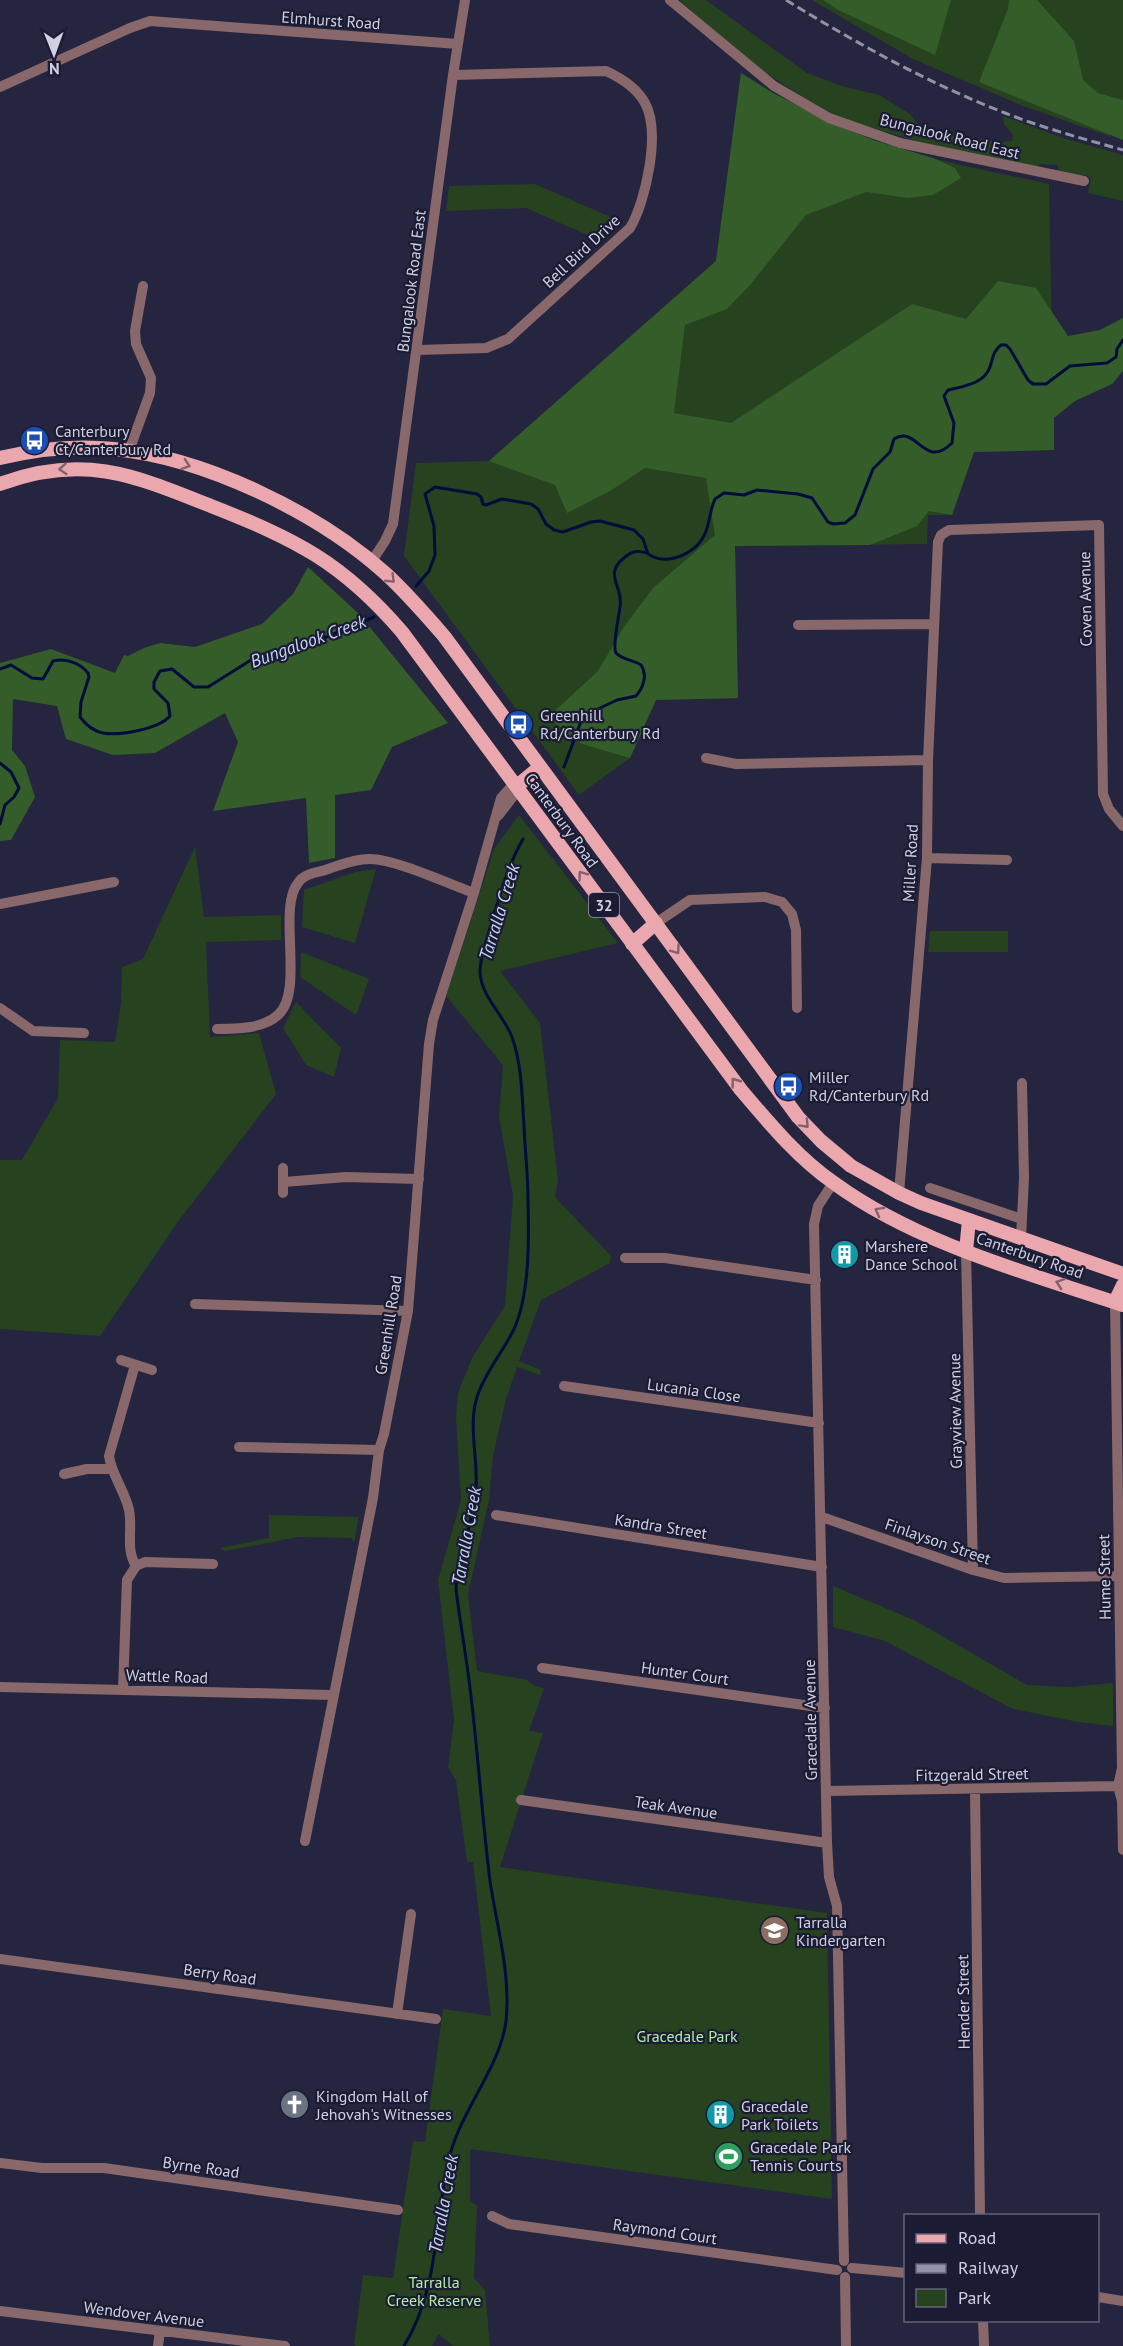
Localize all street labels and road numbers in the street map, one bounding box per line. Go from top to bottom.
street label: Elmhurst Road [281,7,381,33]
street label: Bungalook Road East [878,109,1023,163]
street label: Bungalook Road East [392,208,430,353]
street label: Bell Bird Drive [538,210,624,292]
street label: Coven Avenue [1074,551,1096,647]
street label: Canterbury Road [521,769,603,871]
street label: Miller Road [898,824,922,902]
road number: 32 [589,893,619,917]
street label: Canterbury Road [974,1227,1086,1283]
street label: Greenhill Road [370,1274,406,1376]
street label: Grayview Avenue [944,1353,966,1469]
street label: Lucania Close [646,1374,742,1406]
street label: Kandra Street [613,1509,709,1543]
street label: Finlayson Street [882,1514,994,1569]
street label: Hume Street [1093,1533,1115,1620]
street label: Hunter Court [640,1657,731,1689]
street label: Gracedale Avenue [799,1659,821,1781]
street label: Wattle Road [126,1665,208,1687]
street label: Fitzgerald Street [915,1763,1029,1785]
street label: Teak Avenue [633,1791,719,1823]
street label: Hender Street [952,1954,974,2050]
street label: Berry Road [182,1959,258,1989]
street label: Byrne Road [161,2152,241,2182]
street label: Raymond Court [612,2214,719,2248]
street label: Wendover Avenue [83,2297,205,2331]

